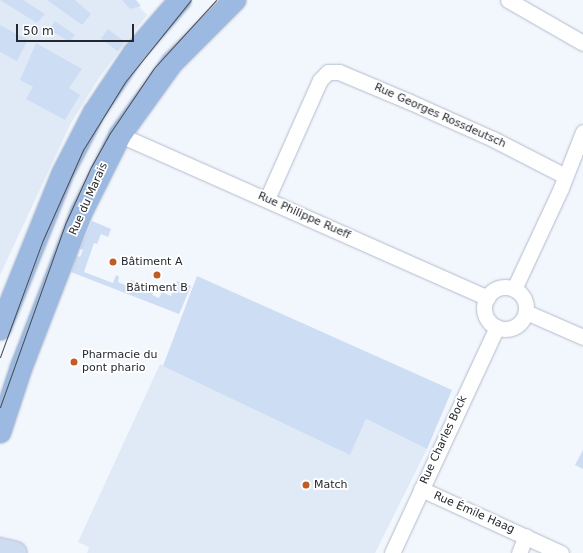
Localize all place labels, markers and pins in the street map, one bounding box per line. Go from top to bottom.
place label: Bâtiment A [121,255,182,269]
marker: Bâtiment A [108,257,118,267]
marker: Bâtiment B [152,270,162,280]
place label: Bâtiment B [126,281,188,295]
place label: Pharmacie du pont phario [82,349,157,375]
marker: Pharmacie du pont phario [69,357,79,367]
place label: Match [314,478,348,492]
marker: Match [301,480,311,490]

